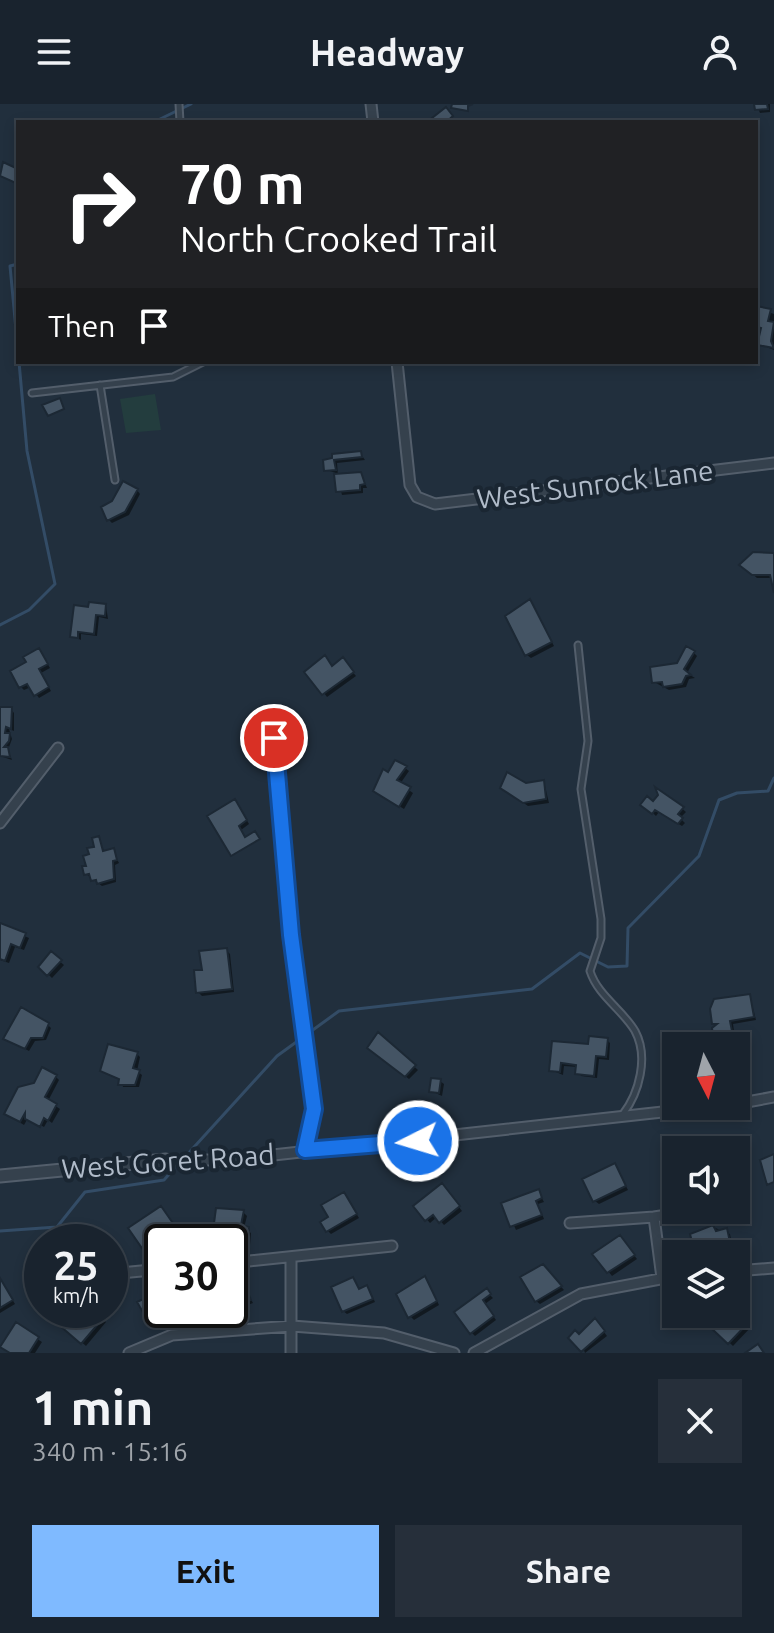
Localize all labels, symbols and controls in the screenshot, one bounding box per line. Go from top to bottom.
icon: menu [32,30,76,74]
icon: person [698,30,742,74]
text: Headway [310,32,464,73]
icon: right [48,152,152,256]
text: 70 m [180,152,305,215]
text: North Crooked Trail [180,218,497,259]
icon: arrive [132,304,176,348]
text: Then [48,309,116,343]
street label: West Sunrock Lane [475,454,715,514]
pin [240,704,308,772]
icon: arrive [252,716,296,760]
north arrow [662,1032,750,1120]
map controls [662,1032,750,1328]
position arrow [376,1099,460,1183]
button: sound [662,1136,750,1224]
street label: West Goret Road [60,1138,276,1184]
speed limit sign: 30 [144,1224,248,1328]
button: layers [662,1240,750,1328]
text: 25 [53,1243,99,1288]
text: km/h [53,1284,99,1307]
button: close [658,1379,742,1463]
text: 1 min [32,1380,153,1434]
text: 340 m · 15:16 [32,1437,188,1466]
button: Exit [32,1525,379,1617]
button: Share [395,1525,742,1617]

